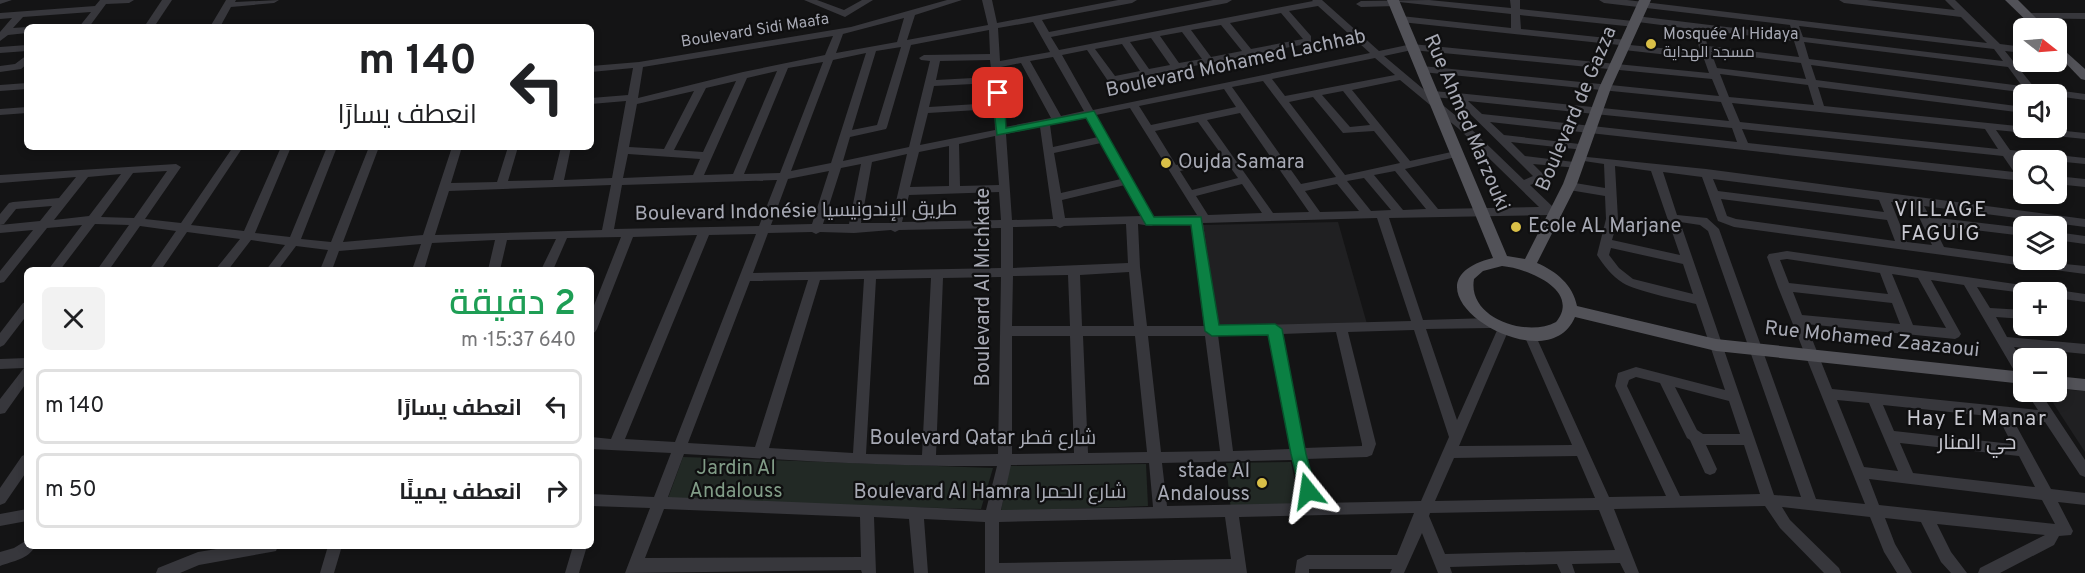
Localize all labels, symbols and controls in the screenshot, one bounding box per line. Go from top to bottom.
street label: Boulevard Sidi Maafa [680,9,830,53]
north arrow [2013,18,2067,72]
map controls [2013,18,2067,402]
street label: Boulevard de Gazza [1530,23,1624,195]
street label: Boulevard Mohamed Lachhab [1104,24,1368,104]
place label: Mosquée Al Hidaya مسجد الهداية [1663,25,1798,63]
street label: Rue Ahmed Marzouki [1417,30,1515,216]
text: 140 m [358,36,477,89]
marker: Mosquée Al Hidaya مسجد الهداية [1644,37,1658,51]
icon: left [498,48,576,126]
pin [972,67,1023,118]
icon: arrive [981,76,1014,109]
button: sound [2013,84,2067,138]
text: انعطف يسارًا [338,99,477,133]
place label: Oujda Samara [1178,150,1305,176]
button: search [2013,150,2067,204]
marker: Oujda Samara [1159,156,1173,170]
street label: Boulevard Al Michkate [971,188,997,386]
street label: Boulevard Indonésie طريق الإندونيسيا [634,196,958,228]
district label: VILLAGE FAGUIG [1894,197,1988,248]
place label: Ecole AL Marjane [1528,214,1681,240]
button: layers [2013,216,2067,270]
marker: Ecole AL Marjane [1509,220,1523,234]
text: 2 دقيقة [449,282,576,328]
button: + [2013,282,2067,336]
button: close [42,287,105,350]
street label: Rue Mohamed Zaazaoui [1763,316,1981,364]
text: 640 m · 15:37 [461,328,576,354]
button: − [2013,348,2067,402]
icon: left [540,390,573,423]
text: 140 m [45,393,104,420]
text: انعطف يسارًا [397,396,522,423]
district label: Hay El Manar حي المنار [1906,406,2048,458]
street label: Boulevard Qatar شارع قطر [870,426,1096,452]
park label: Jardin Al Andalouss [689,456,783,505]
place label: stade Al Andalouss [1157,459,1250,508]
position arrow [1276,459,1340,523]
icon: right [540,474,573,507]
marker: stade Al Andalouss [1255,476,1269,490]
text: 50 m [45,477,97,504]
text: انعطف يمينًا [399,480,522,507]
street label: Boulevard Al Hamra شارع الحمرا [853,480,1127,506]

